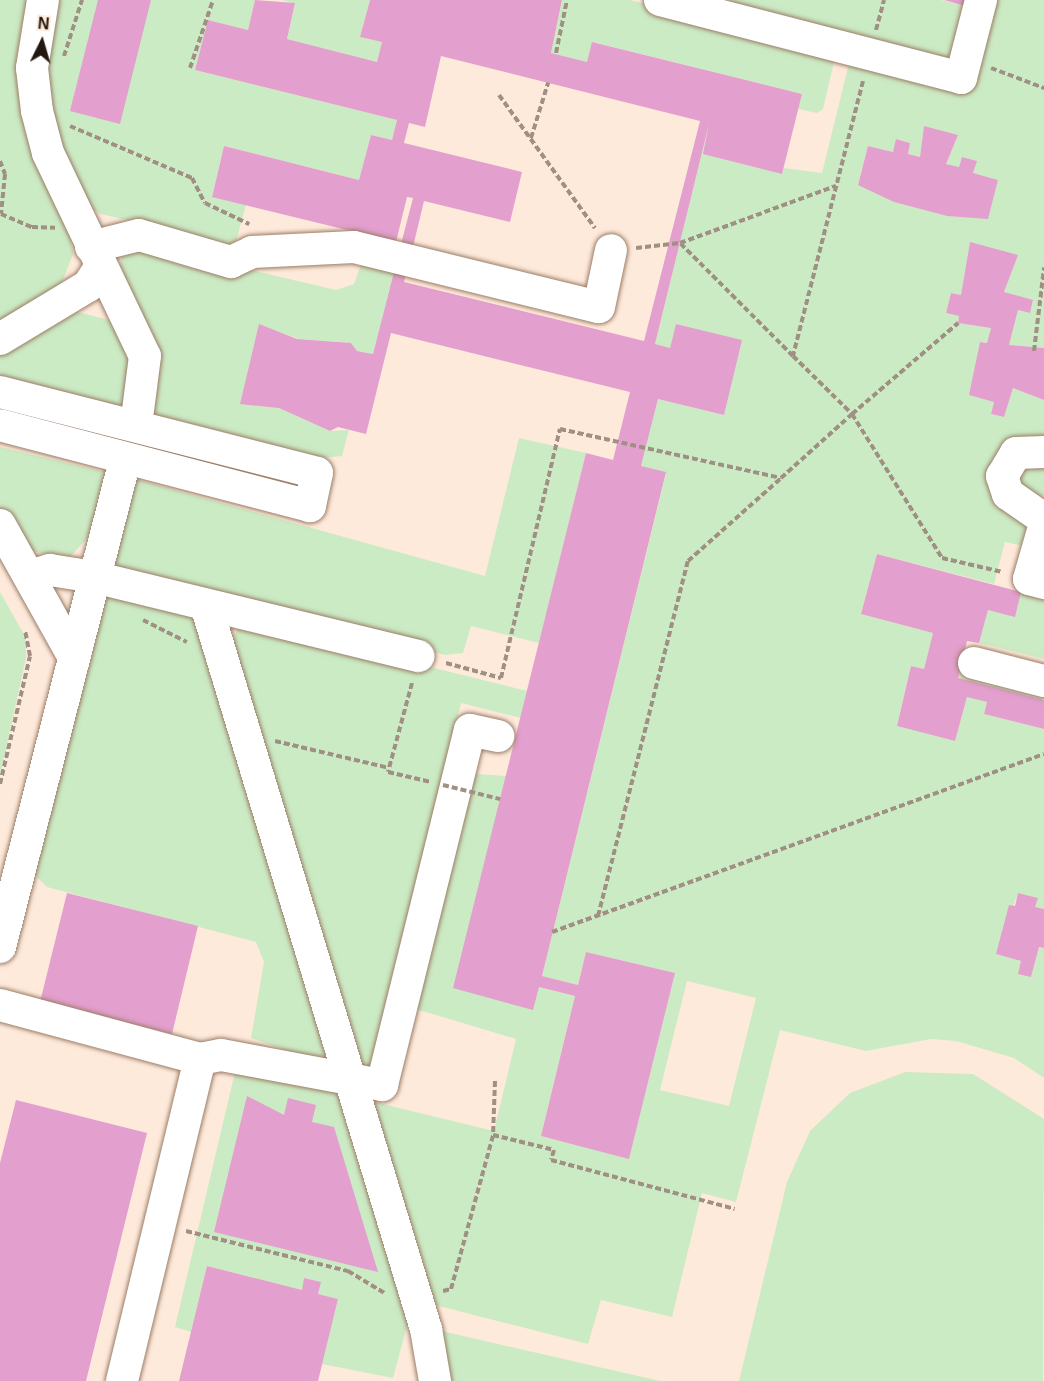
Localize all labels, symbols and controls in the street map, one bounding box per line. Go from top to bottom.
north arrow [12,12,72,72]
text: N [37,15,50,33]

